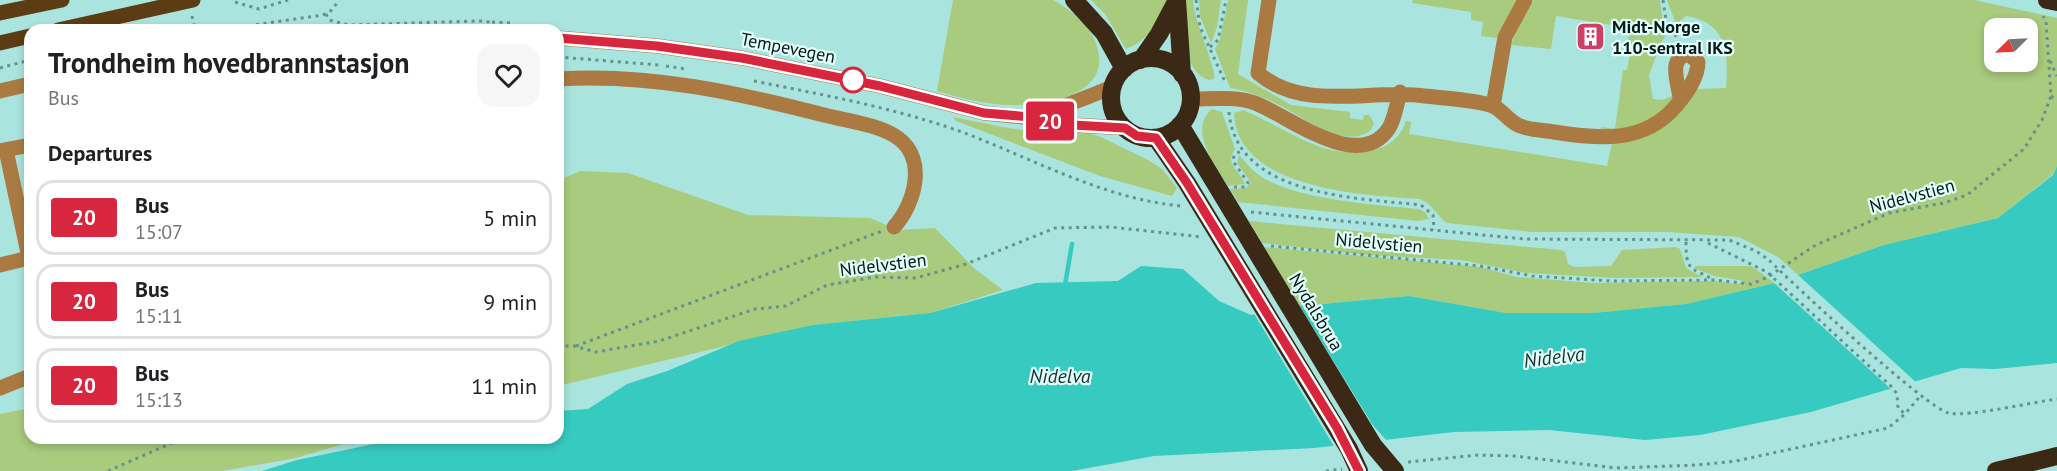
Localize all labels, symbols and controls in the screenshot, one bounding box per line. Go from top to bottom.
place label: Midt-Norge 110-sentral IKS [1612,15,1733,59]
north arrow [1984,18,2038,72]
map controls [1984,18,2038,72]
building icon: Midt-Norge 110-sentral IKS [1575,21,1607,53]
street label: Tempevegen [739,27,837,68]
text: Trondheim hovedbrannstasjon [48,44,410,81]
button: heart [477,44,540,107]
unlabelled marker [840,67,866,93]
text: Bus [48,85,79,111]
line badge: 20 [1023,102,1077,140]
text: 20 [1038,108,1062,135]
text: Departures [48,139,152,167]
street label: Nidelvstien [1867,173,1957,218]
text: Bus [135,191,169,219]
text: 20 [72,204,96,231]
text: 5 min [483,204,537,232]
text: 15:07 [135,219,183,245]
street label: Nidelvstien [1335,227,1423,258]
street label: Nidelvstien [838,248,928,281]
street label: Nydalsbrua [1284,269,1349,355]
text: Bus [135,275,169,303]
text: 20 [72,288,96,315]
text: 9 min [483,288,537,316]
text: 15:11 [135,303,183,329]
water label: Nidelva [1522,340,1586,374]
text: Bus [135,359,169,387]
water label: Nidelva [1029,363,1091,389]
text: 20 [72,372,96,399]
text: 11 min [471,372,537,400]
text: 15:13 [135,387,183,413]

